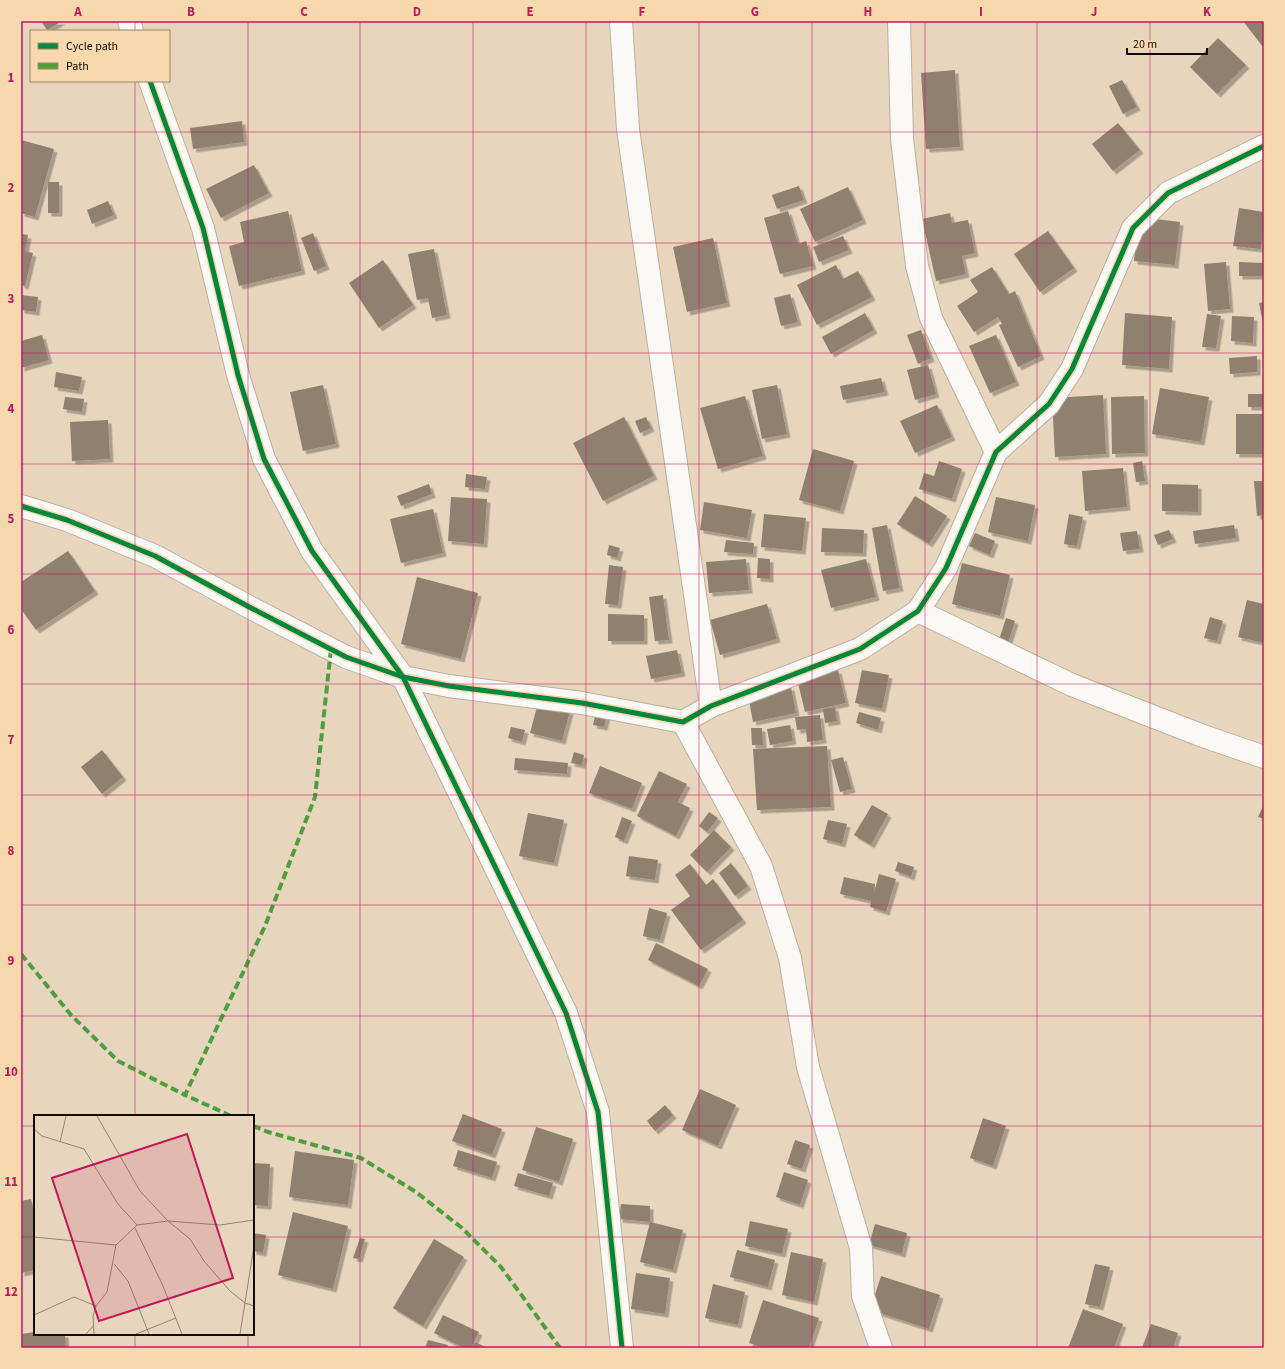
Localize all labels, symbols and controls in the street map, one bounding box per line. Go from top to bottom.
text: A [73,3,82,21]
text: B [187,3,195,21]
text: C [300,3,308,21]
text: D [413,3,421,21]
text: E [526,3,534,21]
text: F [639,3,646,21]
text: G [751,3,759,21]
text: H [864,3,872,21]
text: I [979,3,983,21]
text: J [1091,3,1097,21]
text: K [1203,3,1212,21]
legend [30,30,170,82]
scale bar [1127,30,1207,56]
text: 20 m [1133,36,1157,53]
text: Cycle path [66,38,118,55]
text: Path [66,58,89,75]
text: 1 [8,69,15,87]
text: 2 [8,179,15,197]
text: 3 [8,290,15,308]
text: 4 [8,400,15,418]
text: 5 [8,510,15,528]
text: 6 [8,621,15,639]
text: 7 [8,731,15,749]
text: 8 [8,842,15,860]
text: 9 [8,952,15,970]
text: 10 [4,1063,18,1081]
inset map [34,1115,254,1335]
text: 11 [4,1173,18,1191]
text: 12 [4,1283,18,1301]

